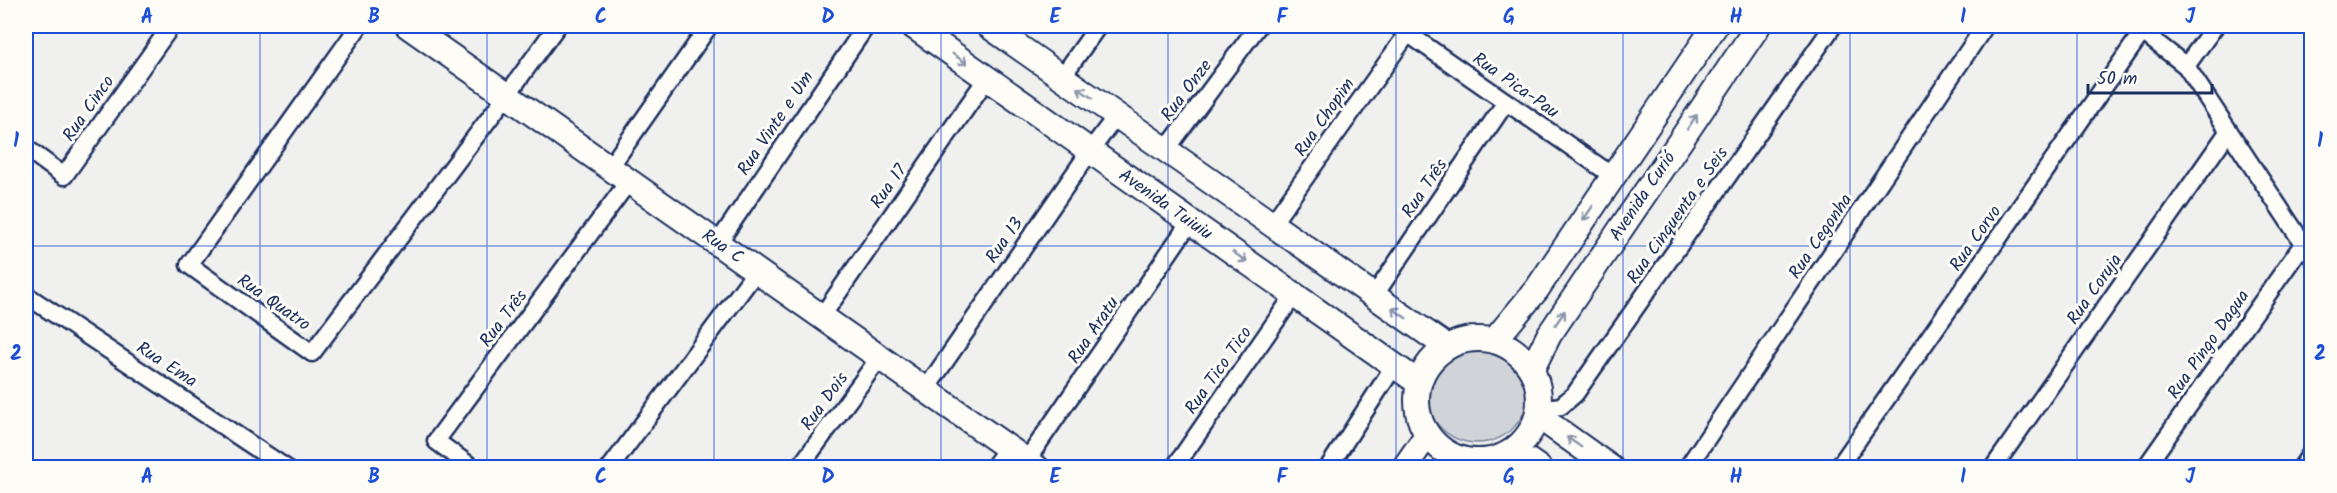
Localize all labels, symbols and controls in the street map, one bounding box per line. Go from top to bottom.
text: A [141,2,153,34]
text: B [368,2,380,34]
text: C [595,2,607,34]
text: D [821,2,835,34]
text: E [1049,2,1061,34]
text: F [1277,2,1289,34]
text: G [1503,2,1515,34]
text: H [1729,2,1743,34]
text: I [1960,2,1966,34]
text: J [2185,2,2196,34]
street label: Rua Pica-Pau [1466,46,1565,127]
one-way arrow [952,53,968,65]
street label: Rua Onze [1154,54,1220,128]
scale bar [2088,57,2212,95]
text: 50 m [2097,65,2137,94]
street label: Rua Vinte e Um [730,66,822,182]
street label: Rua Cinco [56,70,123,148]
street label: Rua Chopim [1287,72,1363,163]
one-way arrow [1077,87,1093,99]
one-way arrow [1686,114,1698,130]
text: 1 [13,126,19,158]
text: 1 [2317,126,2323,158]
street label: Rua Cinquenta e Seis [1620,141,1737,291]
street label: Avenida Curió [1602,145,1685,248]
street label: Rua Três [1395,153,1456,224]
street label: Rua 17 [863,158,915,215]
street label: Avenida Tuiuiu [1112,162,1219,249]
street label: Rua Cegonha [1782,188,1861,286]
street label: Rua Corvo [1943,200,2010,278]
one-way arrow [1582,205,1594,221]
street label: Rua 13 [979,212,1032,270]
street label: Rua C [695,222,749,272]
street label: Rua Coruja [2060,248,2130,332]
one-way arrow [1231,251,1247,263]
street label: Rua Quatro [230,267,316,339]
street label: Rua Três [473,284,536,354]
street label: Rua Pingo Dagua [2161,284,2258,406]
street label: Rua Aratu [1061,291,1128,370]
one-way arrow [1391,307,1408,319]
one-way arrow [1554,311,1566,327]
street label: Rua Tico Tico [1178,321,1260,421]
street label: Rua Ema [130,335,203,396]
text: 2 [10,339,22,371]
text: 2 [2314,339,2326,371]
street label: Rua Dois [794,366,857,437]
one-way arrow [1567,436,1583,448]
text: A [141,462,153,493]
text: B [368,462,380,493]
text: C [595,462,607,493]
text: D [821,462,835,493]
text: E [1049,462,1061,493]
text: F [1277,462,1289,493]
text: G [1503,462,1515,493]
text: H [1729,462,1743,493]
text: I [1960,462,1966,493]
text: J [2185,462,2196,493]

